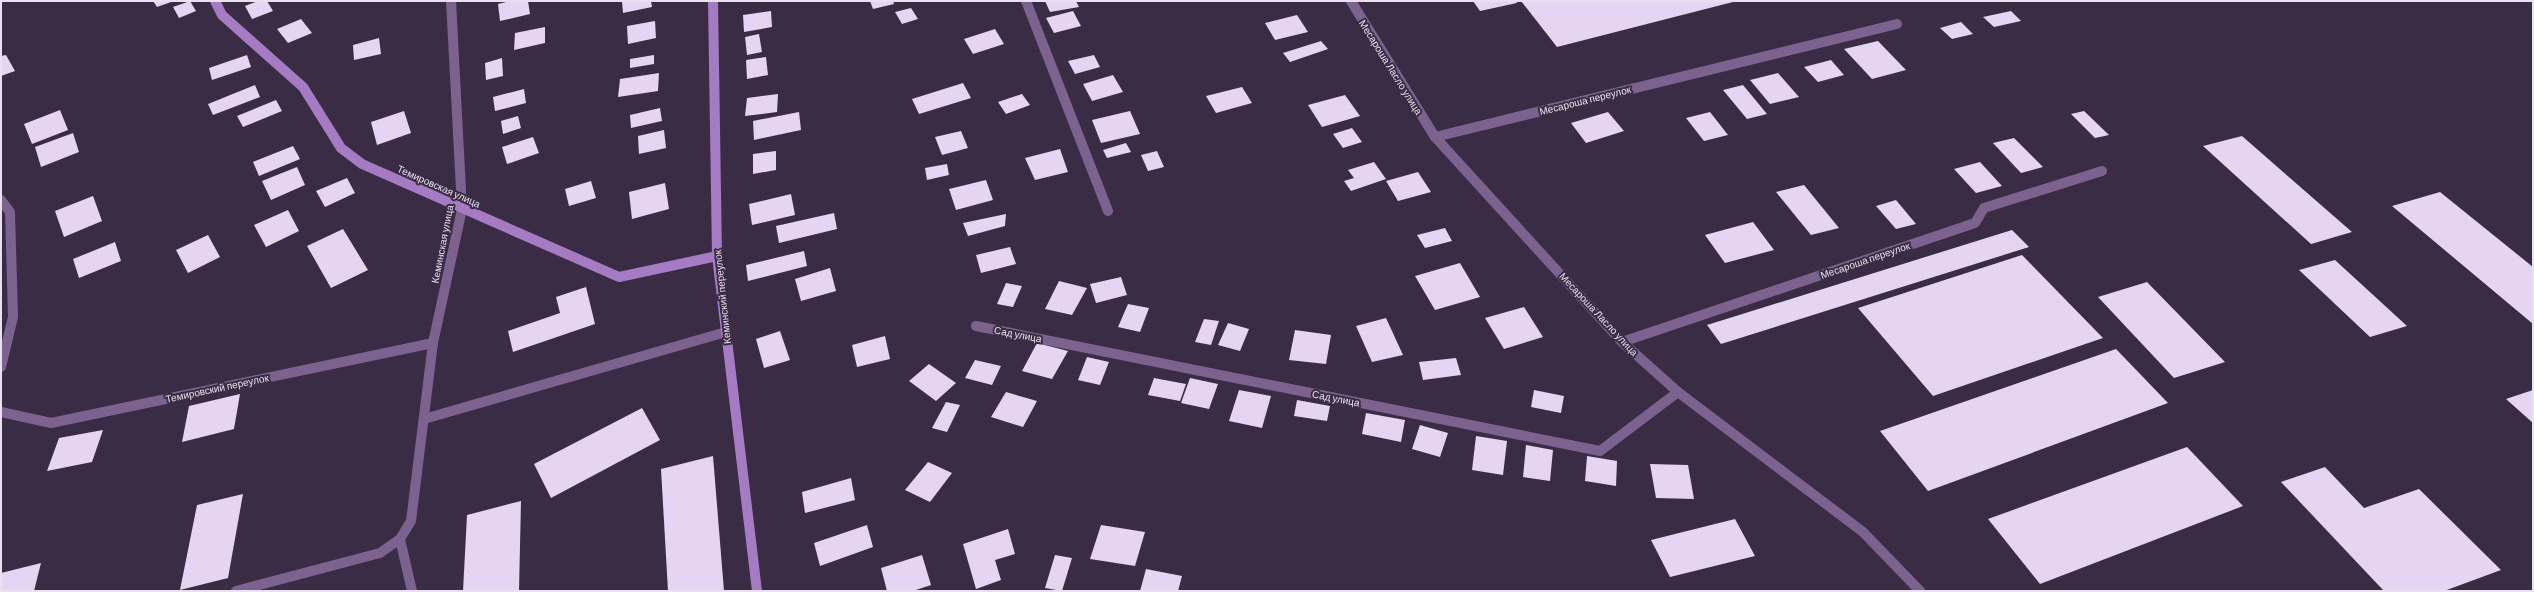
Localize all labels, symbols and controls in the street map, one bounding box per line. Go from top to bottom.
street label: Месароша Ласло улица [1357,17,1425,117]
street label: Месароша переулок [1538,83,1633,117]
street label: Темировская улица [395,162,483,210]
street label: Кеминская улица [429,203,456,284]
street label: Месароша переулок [1819,239,1912,281]
street label: Кеминский переулок [711,249,733,345]
street label: Месароша Ласло улица [1557,270,1641,358]
street label: Сад улица [993,324,1043,345]
street label: Темировский переулок [164,371,270,405]
street label: Сад улица [1311,388,1361,409]

